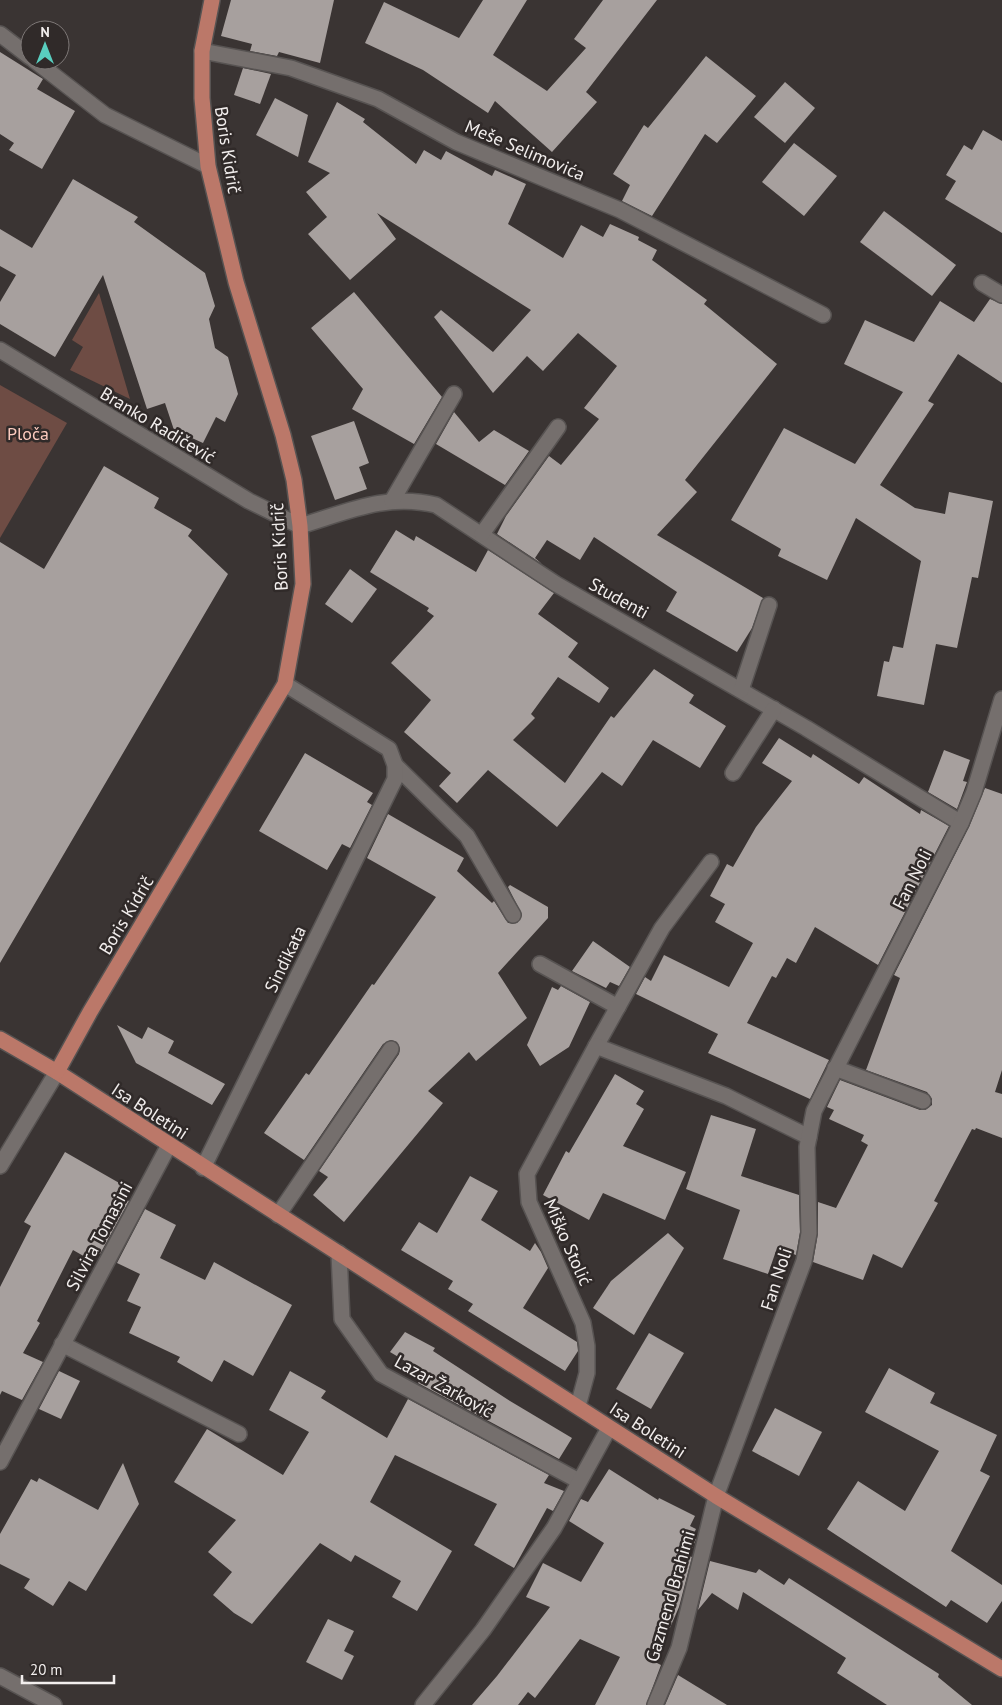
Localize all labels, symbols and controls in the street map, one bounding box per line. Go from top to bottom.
north arrow [20,20,70,70]
text: N [40,23,50,41]
street label: Boris Kidrič [210,105,246,195]
street label: Meše Selimovića [461,114,589,186]
street label: Branko Radičević [96,382,220,468]
park label: Ploča [7,422,49,445]
street label: Boris Kidrič [265,502,293,592]
street label: Studenti [585,572,653,624]
street label: Fan Noli [887,845,937,913]
street label: Boris Kidrič [93,871,159,959]
street label: Sindikata [259,922,311,996]
street label: Isa Boletini [107,1078,193,1144]
street label: Silvira Tomasini [61,1177,137,1295]
street label: Miško Stolić [539,1195,597,1289]
street label: Fan Noli [755,1245,797,1313]
street label: Lazar Žarković [391,1349,497,1423]
street label: Isa Boletini [605,1397,691,1463]
street label: Gazmend Brahimi [640,1528,700,1664]
scale bar [22,1652,115,1684]
text: 20 m [30,1660,63,1679]

